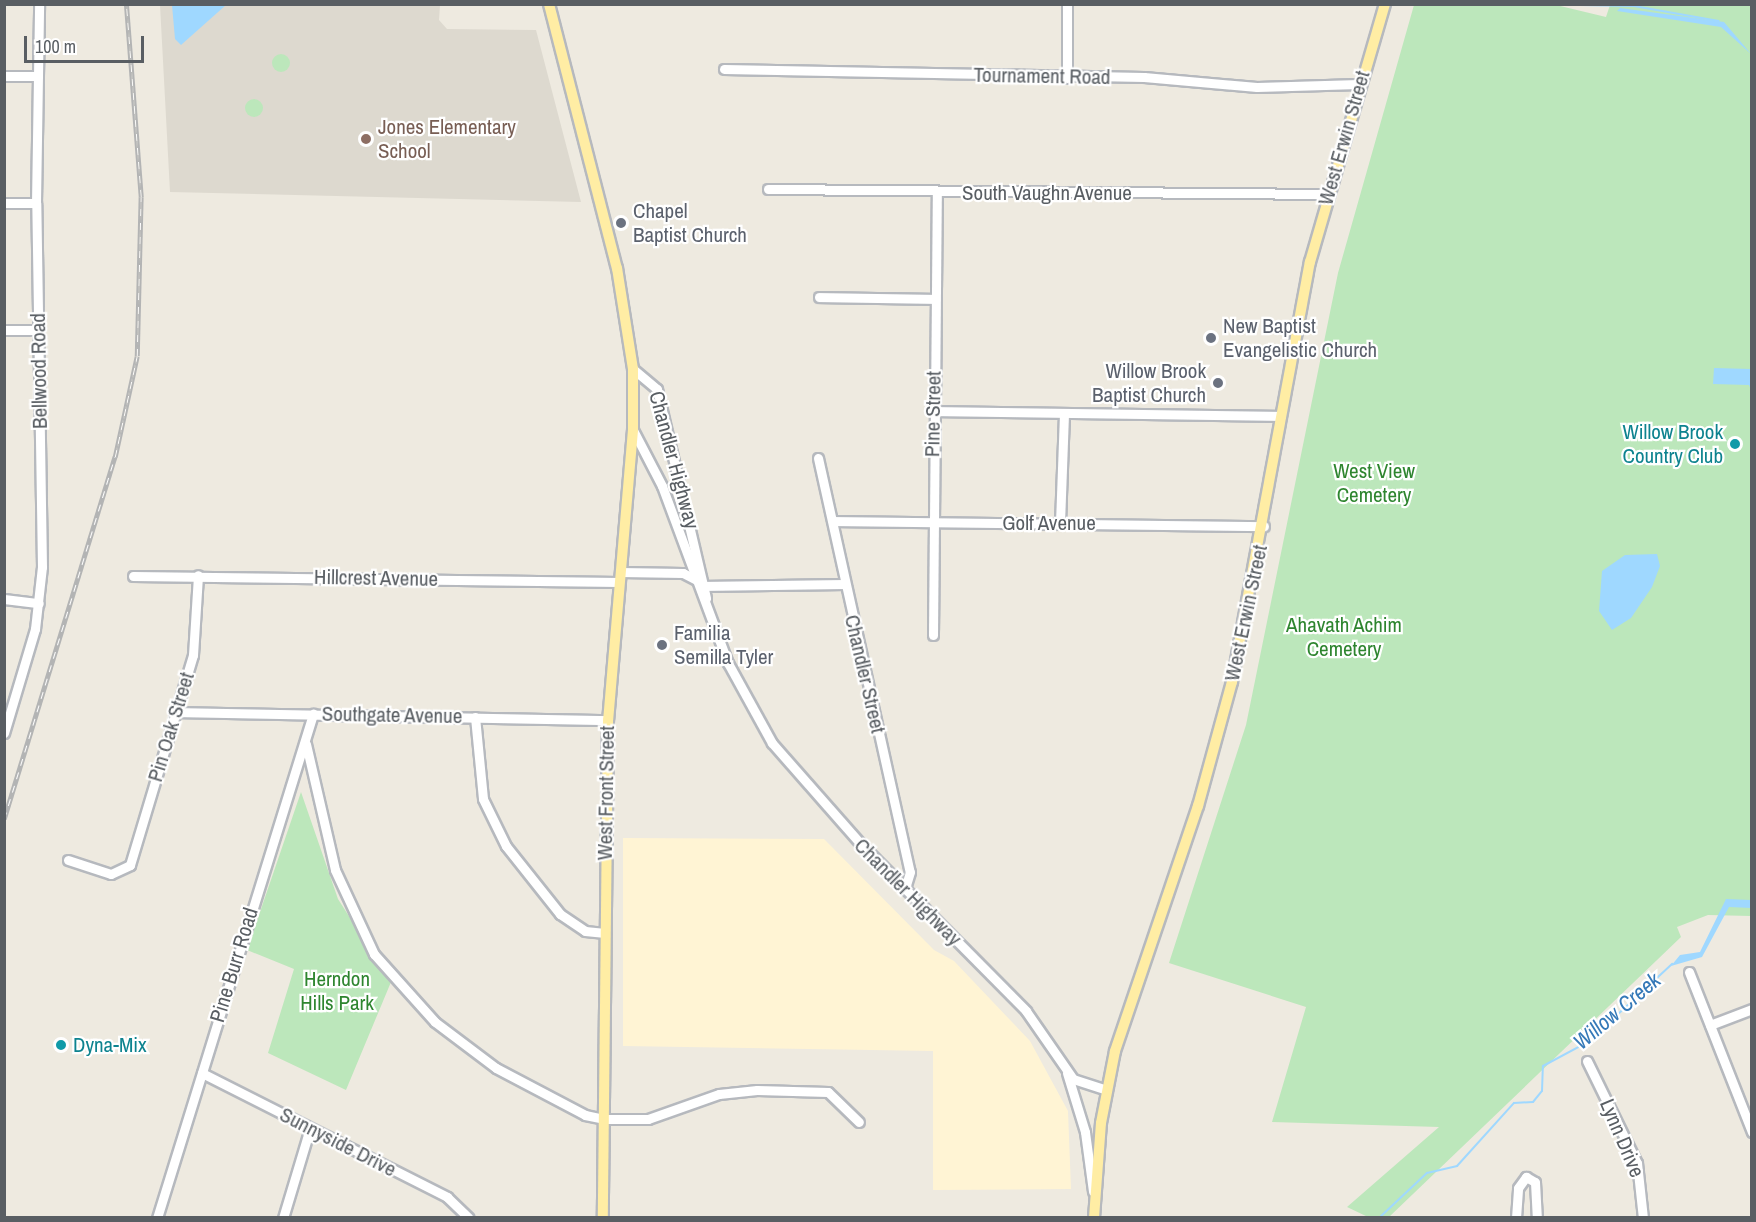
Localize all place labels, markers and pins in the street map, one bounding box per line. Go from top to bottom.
place label: Jones Elementary School [378,114,516,164]
marker: Jones Elementary School [359,132,373,146]
place label: Chapel Baptist Church [633,198,747,248]
marker: Chapel Baptist Church [614,216,628,230]
place label: New Baptist Evangelistic Church [1223,313,1377,363]
marker: New Baptist Evangelistic Church [1204,331,1218,345]
place label: Willow Brook Baptist Church [1092,358,1206,408]
marker: Willow Brook Baptist Church [1211,376,1225,390]
place label: Willow Brook Country Club [1623,419,1723,469]
marker: Willow Brook Country Club [1728,437,1742,451]
place label: Familia Semilla Tyler [674,620,774,670]
marker: Familia Semilla Tyler [655,638,669,652]
place label: Dyna-Mix [73,1032,147,1058]
marker: Dyna-Mix [54,1038,68,1052]

